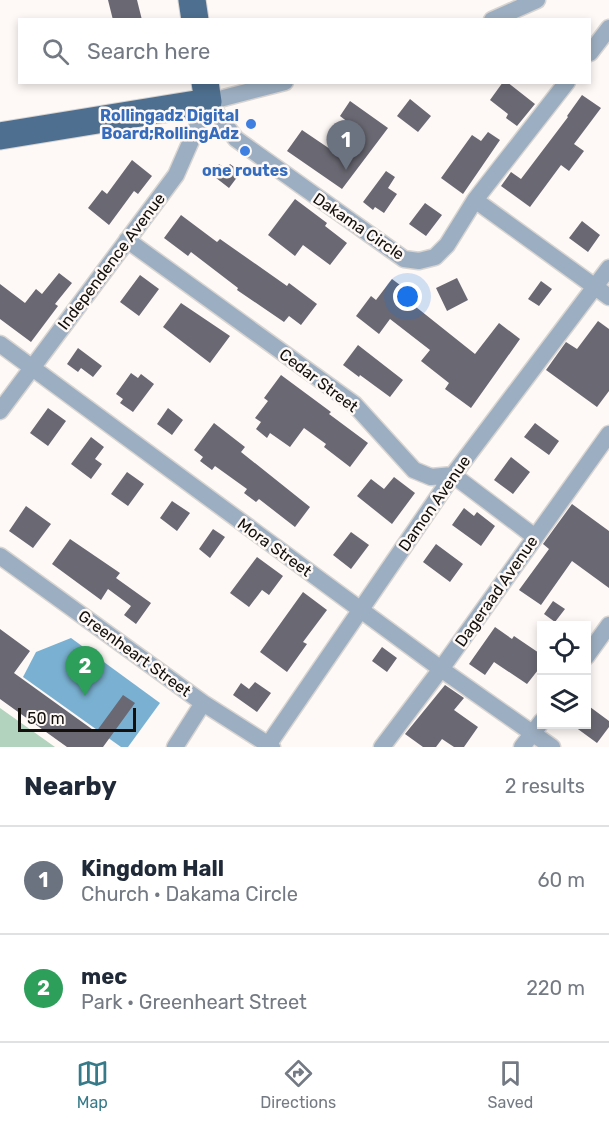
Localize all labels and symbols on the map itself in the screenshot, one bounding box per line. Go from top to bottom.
place label: Rollingadz Digital Board;RollingAdz [100,106,239,143]
marker: Rollingadz Digital Board;RollingAdz [244,117,258,131]
pin: 1 [326,120,366,170]
marker: one routes [238,144,252,158]
place label: one routes [202,161,288,180]
street label: Independence Avenue [54,189,169,333]
street label: Dakama Circle [310,189,408,264]
your location [393,282,422,311]
street label: Cedar Street [275,345,362,416]
street label: Damon Avenue [394,452,474,555]
street label: Mora Street [234,514,315,581]
street label: Dageraad Avenue [451,532,542,650]
street label: Greenheart Street [75,606,195,701]
pin: 2 [66,646,104,696]
scale bar [18,705,136,732]

